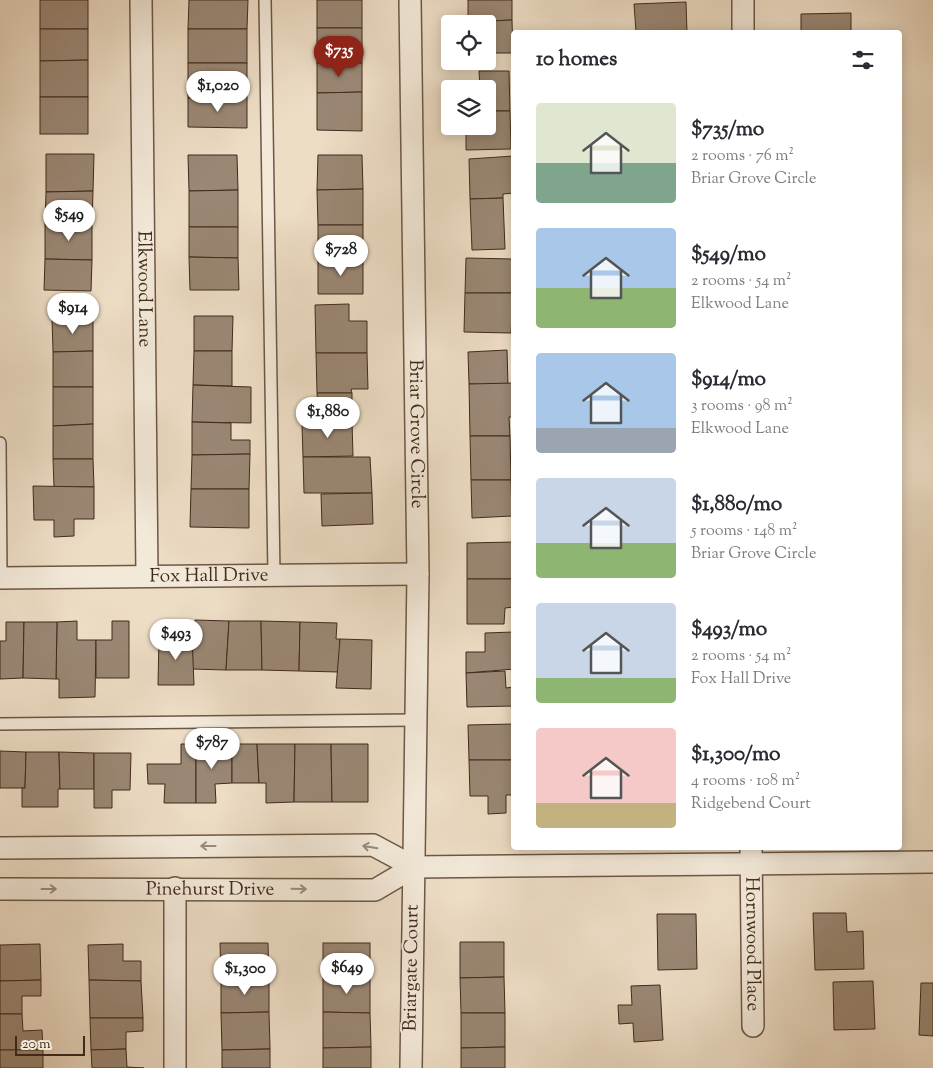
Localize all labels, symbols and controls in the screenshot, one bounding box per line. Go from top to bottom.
map controls [441,15,496,135]
button: locate [441,15,496,70]
pin: $735 [309,36,369,78]
text: $735 [325,40,353,63]
text: 10 homes [536,45,617,75]
icon: filters [849,46,877,74]
pin: $1,020 [177,70,259,113]
text: $1,020 [197,75,239,98]
button: layers [441,80,496,135]
text: $735/mo [691,115,764,145]
icon: home [576,123,636,183]
text: 2 rooms · 76 m² [691,145,794,168]
text: Briar Grove Circle [691,168,816,191]
pin: $549 [39,200,99,242]
text: $549 [54,204,84,227]
street label: Elkwood Lane [130,231,158,347]
pin: $728 [311,234,371,277]
text: $728 [325,239,357,262]
text: $549/mo [691,240,766,270]
icon: home [576,248,636,308]
text: 2 rooms · 54 m² [691,270,791,293]
pin: $914 [43,292,103,335]
text: Elkwood Lane [691,293,789,316]
text: $914 [58,297,88,320]
street label: Briar Grove Circle [402,359,431,509]
text: $914/mo [691,365,766,395]
icon: home [576,373,636,433]
text: 3 rooms · 98 m² [691,395,793,418]
pin: $1,880 [287,396,369,439]
text: $1,880 [307,401,349,424]
text: Elkwood Lane [691,418,789,441]
text: $1,880/mo [691,490,782,520]
icon: home [576,498,636,558]
text: 5 rooms · 148 m² [691,520,797,543]
text: Briar Grove Circle [691,543,816,566]
street label: Fox Hall Drive [149,562,269,590]
text: $493/mo [691,615,767,645]
pin: $493 [146,618,206,661]
text: $493 [161,623,191,646]
icon: home [576,623,636,683]
text: 2 rooms · 54 m² [691,645,791,668]
text: Fox Hall Drive [691,668,791,691]
pin: $787 [182,728,242,770]
text: $787 [196,732,228,755]
text: $1,300/mo [691,740,781,770]
icon: home [576,748,636,808]
text: 4 rooms · 108 m² [691,770,800,793]
text: Ridgebend Court [691,793,811,816]
one-way arrow [200,841,216,851]
one-way arrow [363,841,379,851]
street label: Pinehurst Drive [146,876,274,903]
street label: Hornwood Place [738,877,766,1012]
one-way arrow [40,884,56,894]
one-way arrow [290,884,306,894]
street label: Briargate Court [397,904,427,1032]
pin: $649 [317,952,377,995]
pin: $1,300 [204,954,286,996]
text: $649 [331,957,363,980]
text: $1,300 [224,958,266,981]
scale bar [15,1033,85,1056]
text: 20 m [22,1035,51,1055]

